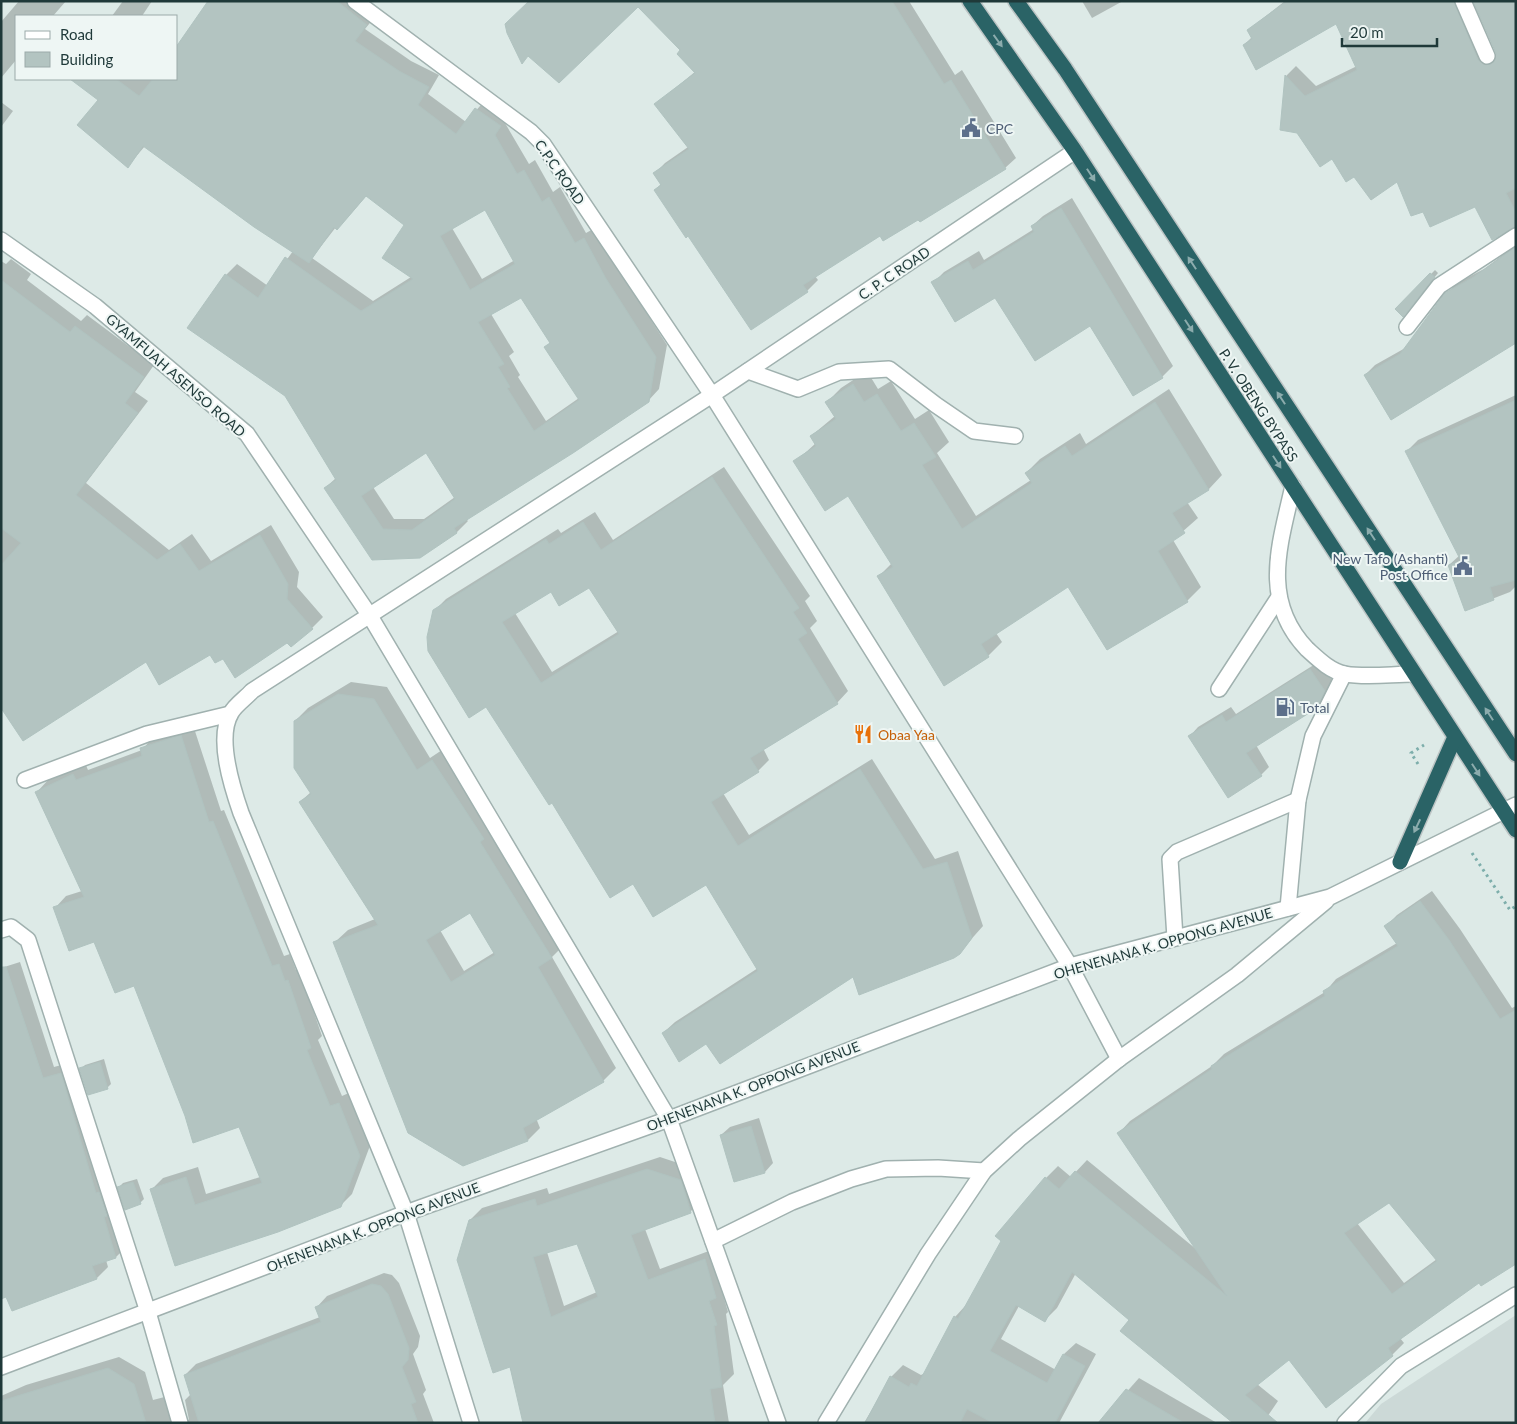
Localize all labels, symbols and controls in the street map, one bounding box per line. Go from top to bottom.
legend [15,15,178,80]
scale bar [1342,15,1437,47]
text: 20 m [1350,23,1384,41]
text: Road [60,25,93,43]
one-way arrow [993,34,1003,48]
text: Building [60,50,113,68]
public building icon: CPC [960,117,982,139]
place label: CPC [986,120,1014,137]
street label: C.P.C ROAD [531,136,589,208]
one-way arrow [1086,168,1096,181]
street label: C. P. C ROAD [855,243,933,303]
one-way arrow [1187,256,1197,269]
street label: GYAMFUAH ASENSO ROAD [103,310,249,440]
one-way arrow [1184,319,1193,332]
street label: P. V. OBENG BYPASS [1216,345,1302,465]
one-way arrow [1277,392,1286,405]
one-way arrow [1272,455,1282,469]
one-way arrow [1366,527,1376,541]
place label: New Tafo (Ashanti) Post Office [1332,550,1448,583]
public building icon: New Tafo (Ashanti) Post Office [1452,555,1474,577]
fuel station icon: Total [1274,696,1296,718]
place label: Total [1300,699,1330,716]
one-way arrow [1484,707,1494,720]
restaurant icon: Obaa Yaa [852,723,874,745]
place label: Obaa Yaa [878,726,935,743]
one-way arrow [1472,763,1481,776]
one-way arrow [1413,819,1421,833]
street label: OHENENANA K. OPPONG AVENUE [1052,904,1274,982]
street label: OHENENANA K. OPPONG AVENUE [644,1037,862,1135]
street label: OHENENANA K. OPPONG AVENUE [264,1178,482,1276]

